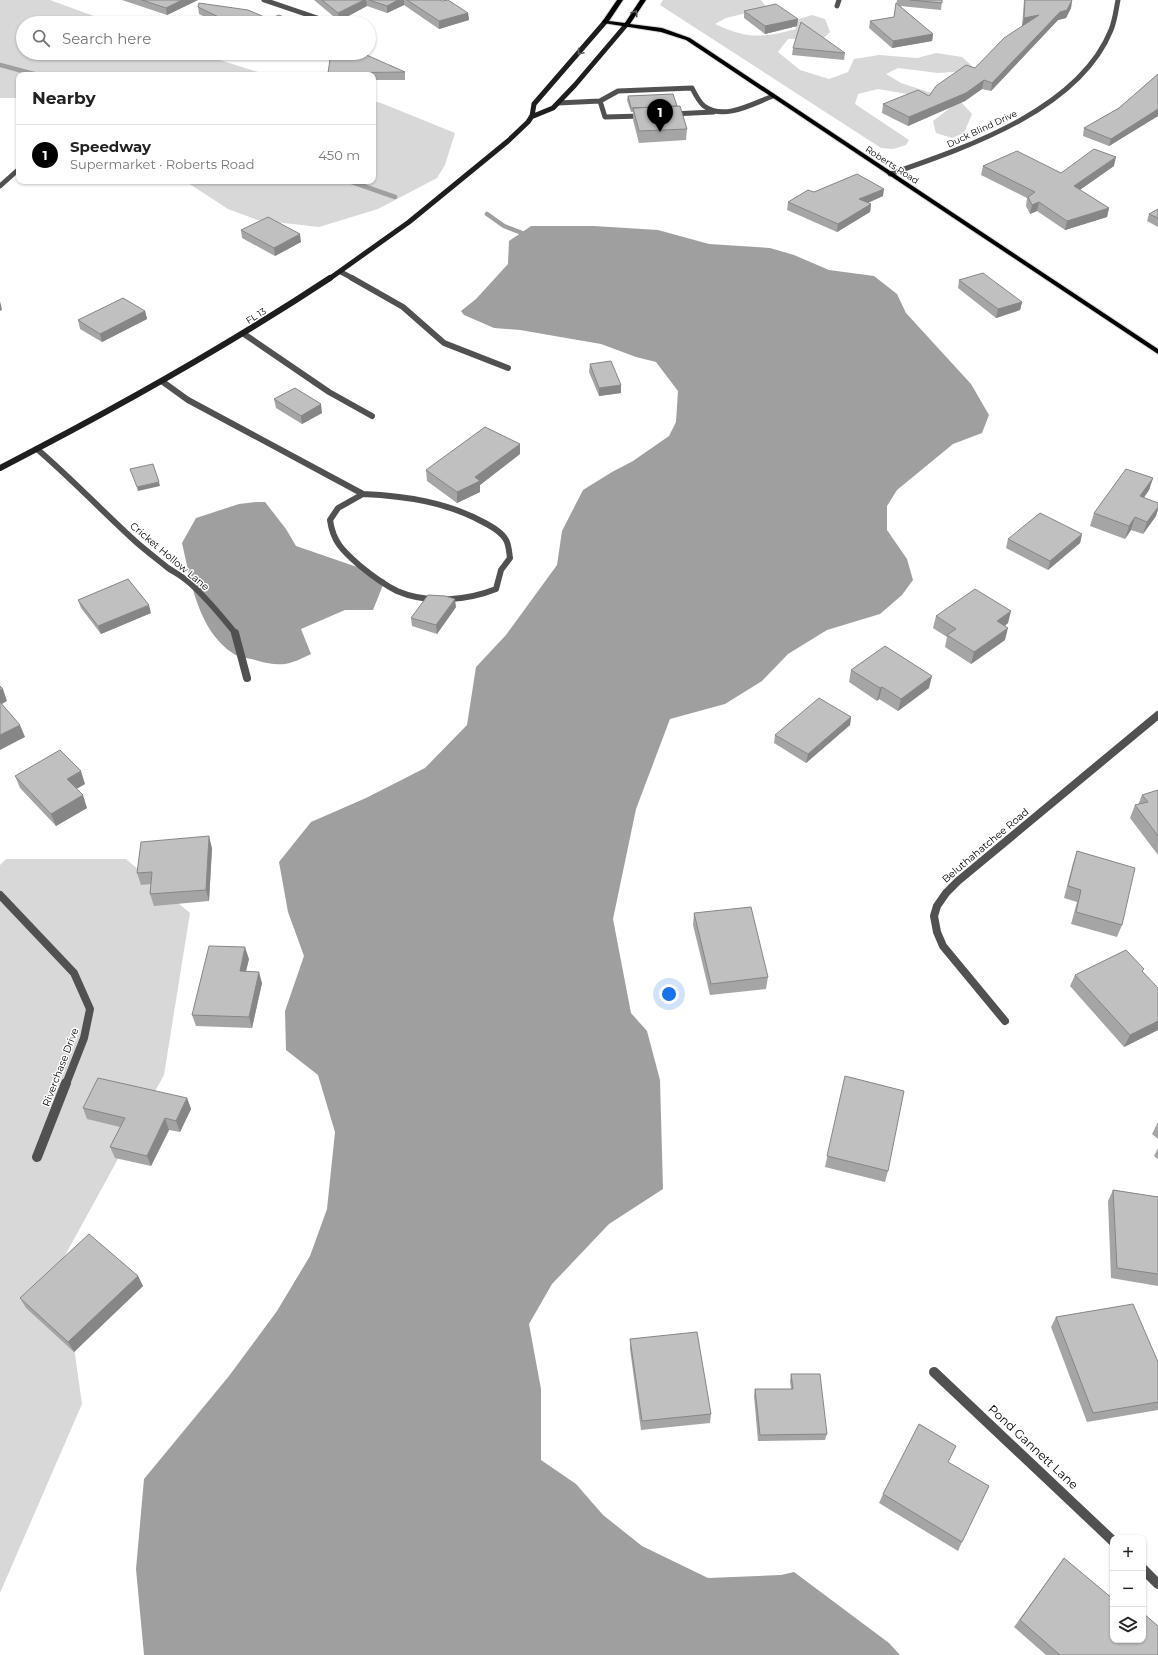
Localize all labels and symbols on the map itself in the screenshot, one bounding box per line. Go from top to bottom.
one-way arrow [630,10,637,17]
one-way arrow [577,47,584,54]
pin: 1 [647,99,673,132]
street label: Duck Blind Drive [945,107,1019,150]
street label: Roberts Road [864,143,921,186]
street label: FL 13 [244,305,268,326]
street label: Cricket Hollow Lane [127,519,212,593]
street label: Beluthahatchee Road [939,805,1031,886]
your location [659,984,679,1004]
street label: Riverchase Drive [40,1026,81,1108]
street label: Pond Gannett Lane [985,1401,1081,1492]

